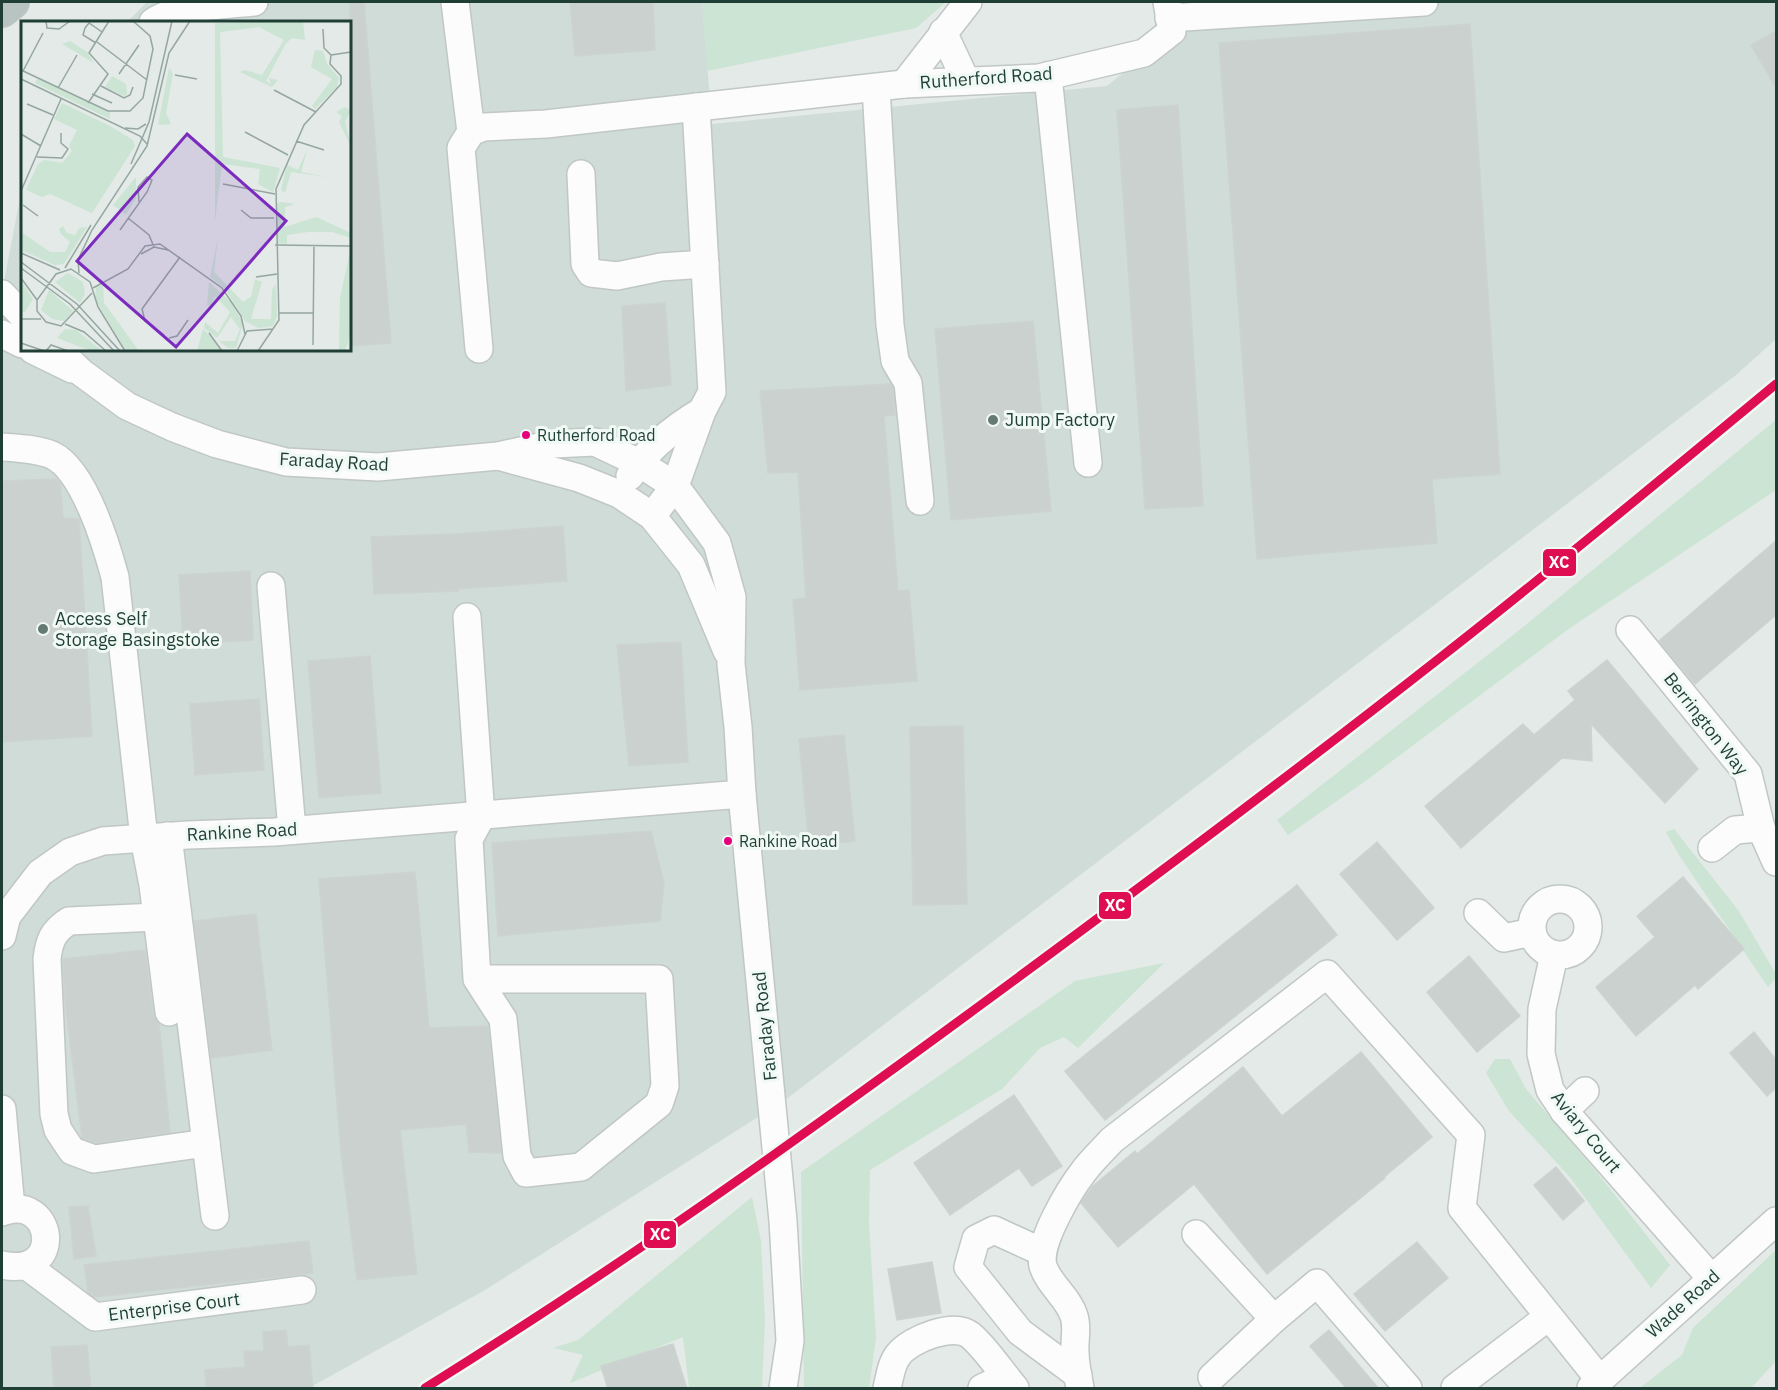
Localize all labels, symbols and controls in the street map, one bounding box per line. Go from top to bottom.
inset map [21,21,351,351]
street label: Rutherford Road [919,61,1053,94]
place label: Jump Factory [1005,408,1115,431]
marker: Jump Factory [986,413,1000,427]
place label: Rutherford Road [537,425,655,445]
marker: Rutherford Road [520,429,532,441]
street label: Faraday Road [279,447,389,476]
line badge: XC [1542,548,1577,577]
text: XC [1549,552,1569,572]
place label: Access Self Storage Basingstoke [55,607,220,651]
marker: Access Self Storage Basingstoke [36,622,50,636]
street label: Berrington Way [1659,668,1754,780]
street label: Rankine Road [186,817,298,846]
place label: Rankine Road [739,831,838,851]
marker: Rankine Road [722,835,734,847]
line badge: XC [1098,891,1132,920]
text: XC [1105,895,1125,915]
street label: Faraday Road [747,970,782,1082]
street label: Aviary Court [1546,1086,1626,1177]
line badge: XC [643,1220,677,1249]
text: XC [650,1224,670,1244]
street label: Wade Road [1641,1264,1724,1343]
street label: Enterprise Court [107,1287,241,1326]

